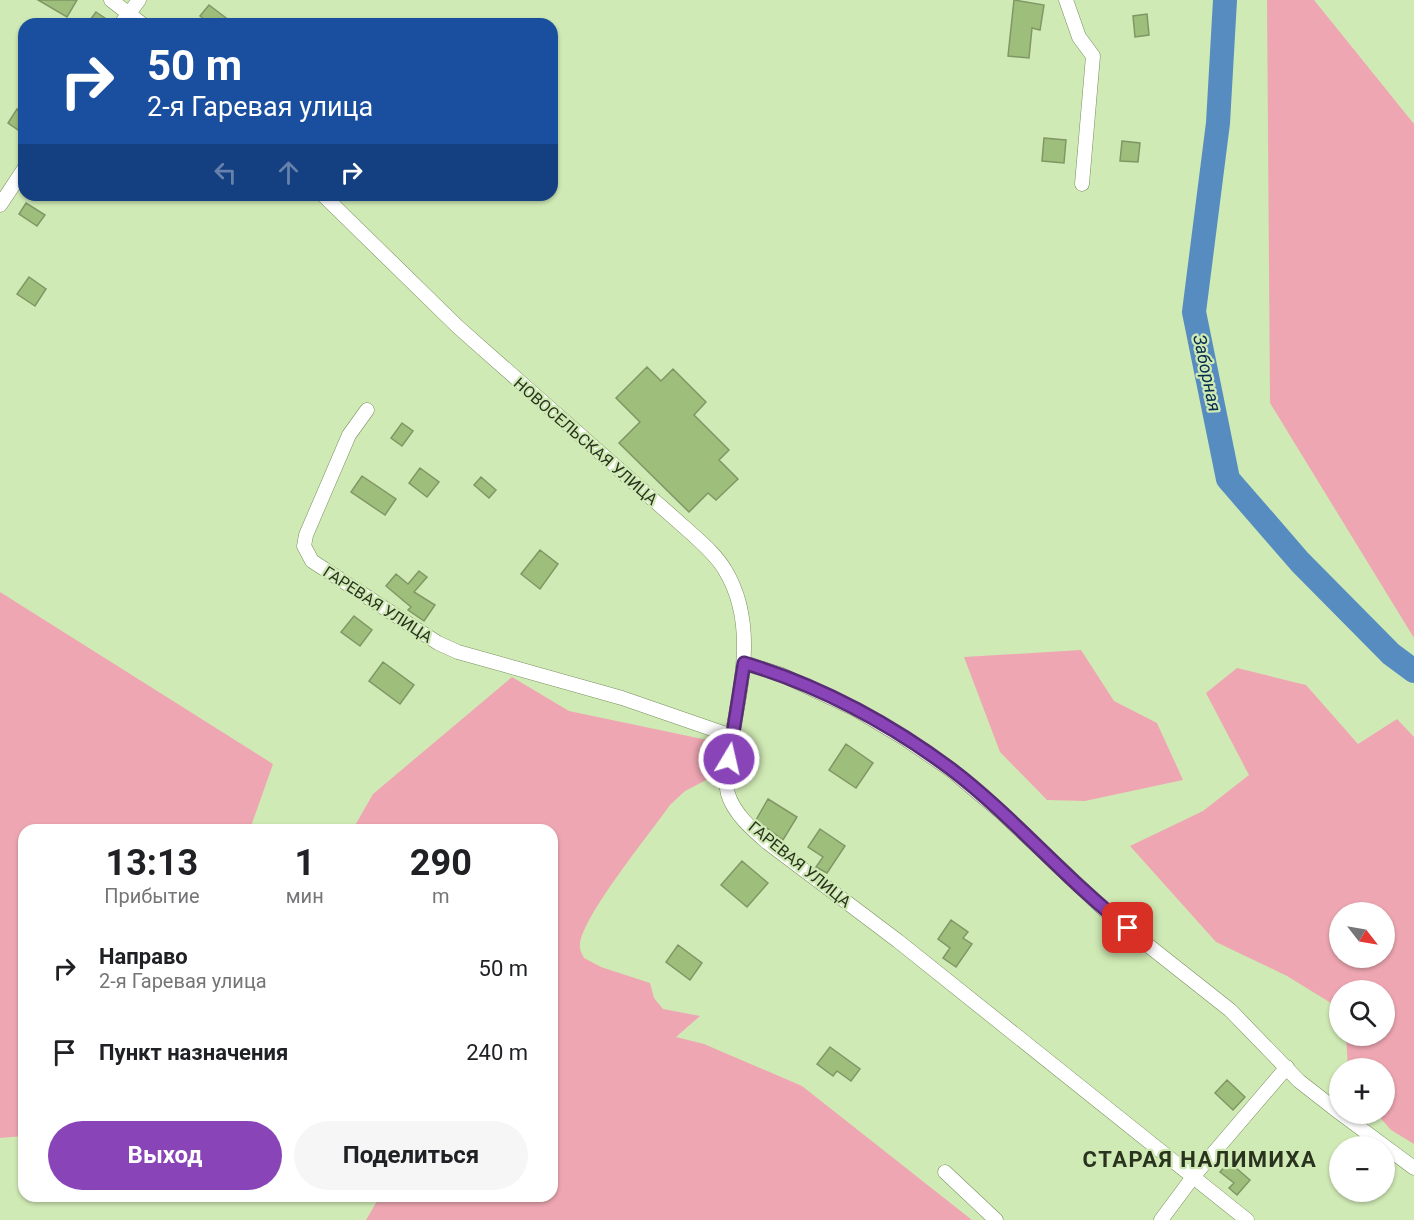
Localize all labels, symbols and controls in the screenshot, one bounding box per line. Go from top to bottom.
text: 50 m [147,41,242,90]
icon: right [48,42,126,120]
text: 2-я Гаревая улица [147,91,373,123]
icon: left [209,156,242,189]
icon: ahead [272,156,305,189]
icon: right [335,156,368,189]
water label: Заборная [1189,332,1226,413]
street label: НОВОСЕЛЬСКАЯ УЛИЦА [510,374,662,509]
street label: ГАРЕВАЯ УЛИЦА [320,562,436,647]
position arrow [697,727,761,791]
street label: ГАРЕВАЯ УЛИЦА [745,817,855,912]
text: 13:13 [105,842,198,884]
text: 1 [294,842,315,884]
text: 290 [410,842,472,884]
text: Прибытие [104,884,200,908]
text: мин [286,884,324,908]
text: m [432,884,450,908]
pin [1102,902,1153,953]
north arrow [1329,902,1395,968]
map controls [1329,902,1395,1202]
icon: arrive [1111,911,1144,944]
text: Направо [99,944,188,969]
icon: right [48,952,81,985]
text: 50 m [479,956,528,981]
text: 2-я Гаревая улица [99,969,267,993]
button: search [1329,980,1395,1046]
icon: arrive [48,1036,81,1069]
text: Пункт назначения [99,1040,288,1065]
text: 240 m [466,1040,528,1065]
button: + [1329,1058,1395,1124]
button: Выход [48,1121,282,1190]
button: Поделиться [294,1121,528,1190]
button: − [1329,1136,1395,1202]
district label: СТАРАЯ НАЛИМИХА [1083,1147,1317,1172]

